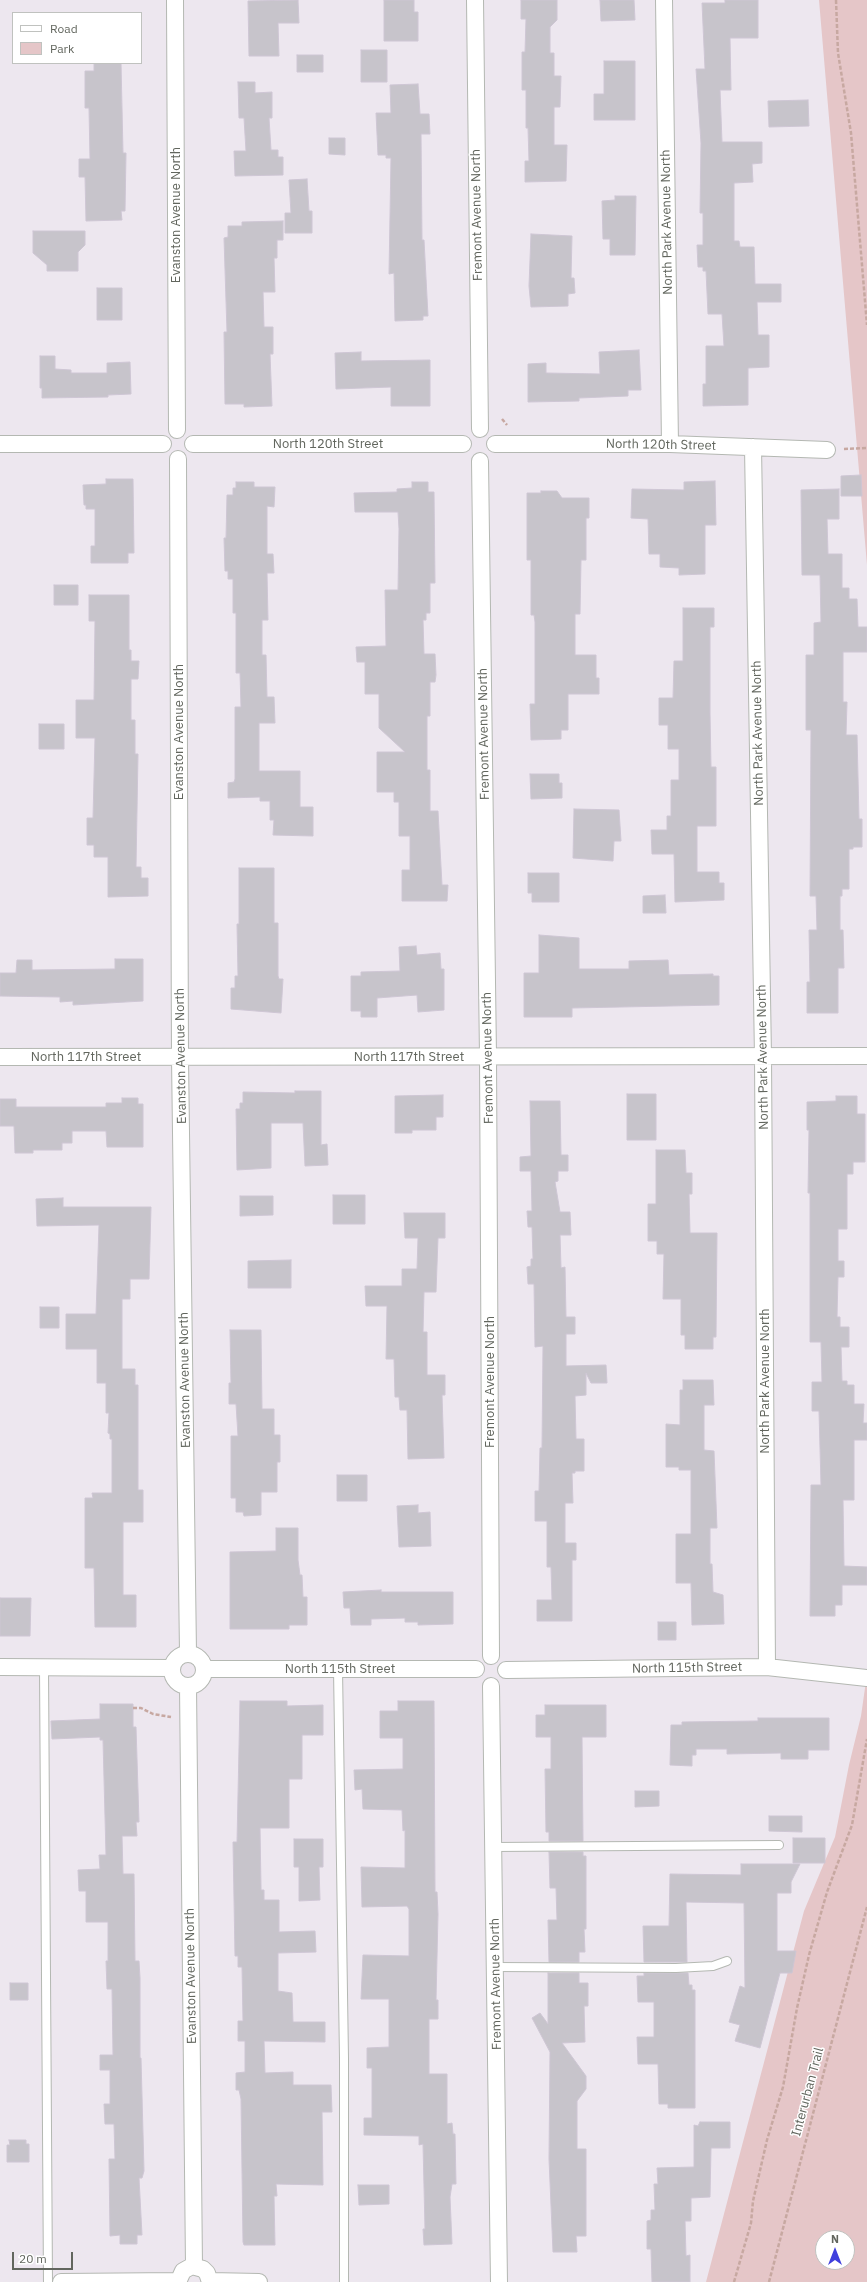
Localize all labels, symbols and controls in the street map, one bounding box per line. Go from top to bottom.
legend [12,12,142,64]
text: Road [50,21,78,36]
text: Park [50,41,74,56]
street label: Evanston Avenue North [168,147,184,283]
street label: Fremont Avenue North [468,149,486,281]
street label: North Park Avenue North [658,149,676,295]
street label: North 120th Street [273,436,383,452]
street label: North 120th Street [606,436,716,454]
street label: North Park Avenue North [749,660,767,806]
street label: Evanston Avenue North [171,664,187,800]
street label: Fremont Avenue North [475,668,493,800]
street label: North Park Avenue North [754,984,772,1130]
street label: Evanston Avenue North [172,988,190,1124]
street label: Fremont Avenue North [479,992,497,1124]
street label: North 117th Street [31,1049,141,1065]
street label: North 117th Street [354,1049,464,1065]
street label: North Park Avenue North [757,1308,773,1454]
street label: Evanston Avenue North [176,1312,194,1448]
street label: Fremont Avenue North [482,1316,498,1448]
street label: North 115th Street [632,1659,742,1677]
street label: North 115th Street [285,1661,395,1677]
street label: Evanston Avenue North [182,1908,200,2044]
street label: Fremont Avenue North [487,1918,505,2050]
street label: Interurban Trail [789,2046,827,2138]
north arrow [815,2230,855,2270]
text: N [831,2232,839,2246]
scale bar [14,2244,75,2270]
text: 20 m [19,2251,47,2266]

